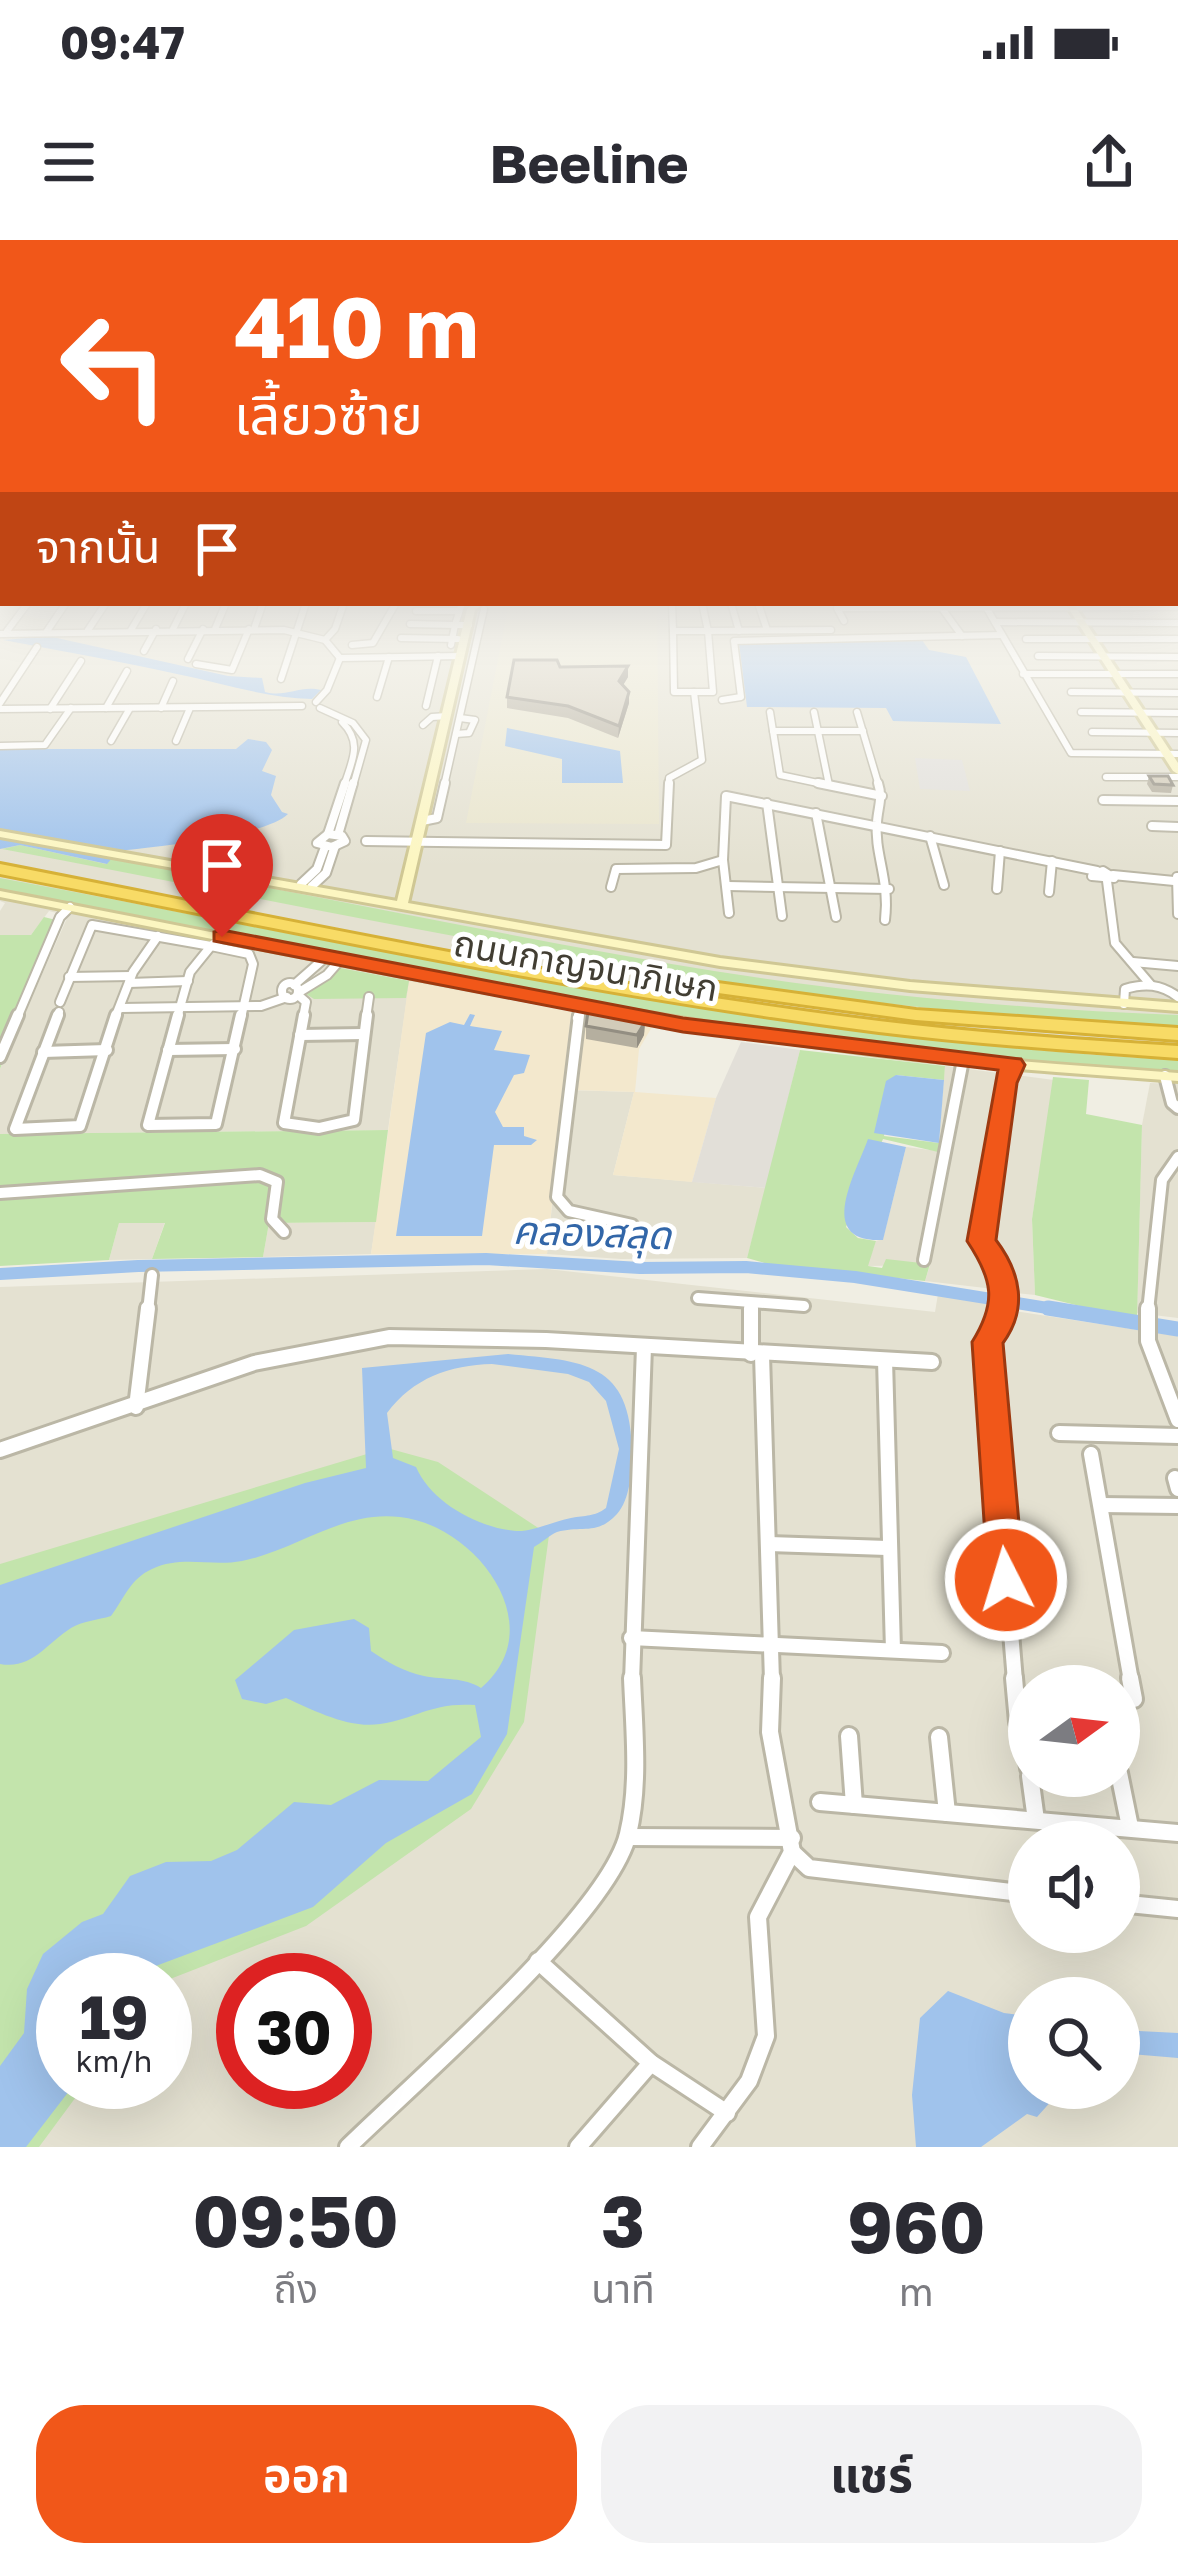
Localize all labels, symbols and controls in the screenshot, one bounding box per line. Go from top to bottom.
text: 09:47 [60,15,185,69]
icon: menu [36,129,102,195]
icon: share [1076,129,1142,195]
text: Beeline [489,130,689,195]
text: 410 m [234,276,479,376]
icon: left [36,288,192,444]
text: เลี้ยวซ้าย [234,381,423,446]
icon: arrive [184,516,250,582]
text: จากนั้น [36,519,160,573]
pin [171,814,273,937]
icon: arrive [189,832,255,898]
street label: ถนนกาญจนาภิเษก [451,921,721,1009]
water label: คลองสลุด [512,1206,674,1260]
position arrow [943,1517,1069,1643]
north arrow [1008,1665,1140,1797]
map controls [1008,1665,1140,2109]
button: sound [1008,1821,1140,1953]
speed limit sign: 30 [216,1953,372,2109]
button: search [1008,1977,1140,2109]
text: 19 [79,1980,148,2052]
text: km/h [76,2043,152,2079]
text: 09:50 [192,2176,399,2263]
text: 3 [601,2176,645,2263]
text: 960 [847,2182,985,2269]
text: ถึง [273,2265,318,2312]
text: นาที [591,2265,655,2312]
text: m [899,2268,934,2315]
button: ออก [36,2405,577,2543]
button: แชร์ [601,2405,1142,2543]

